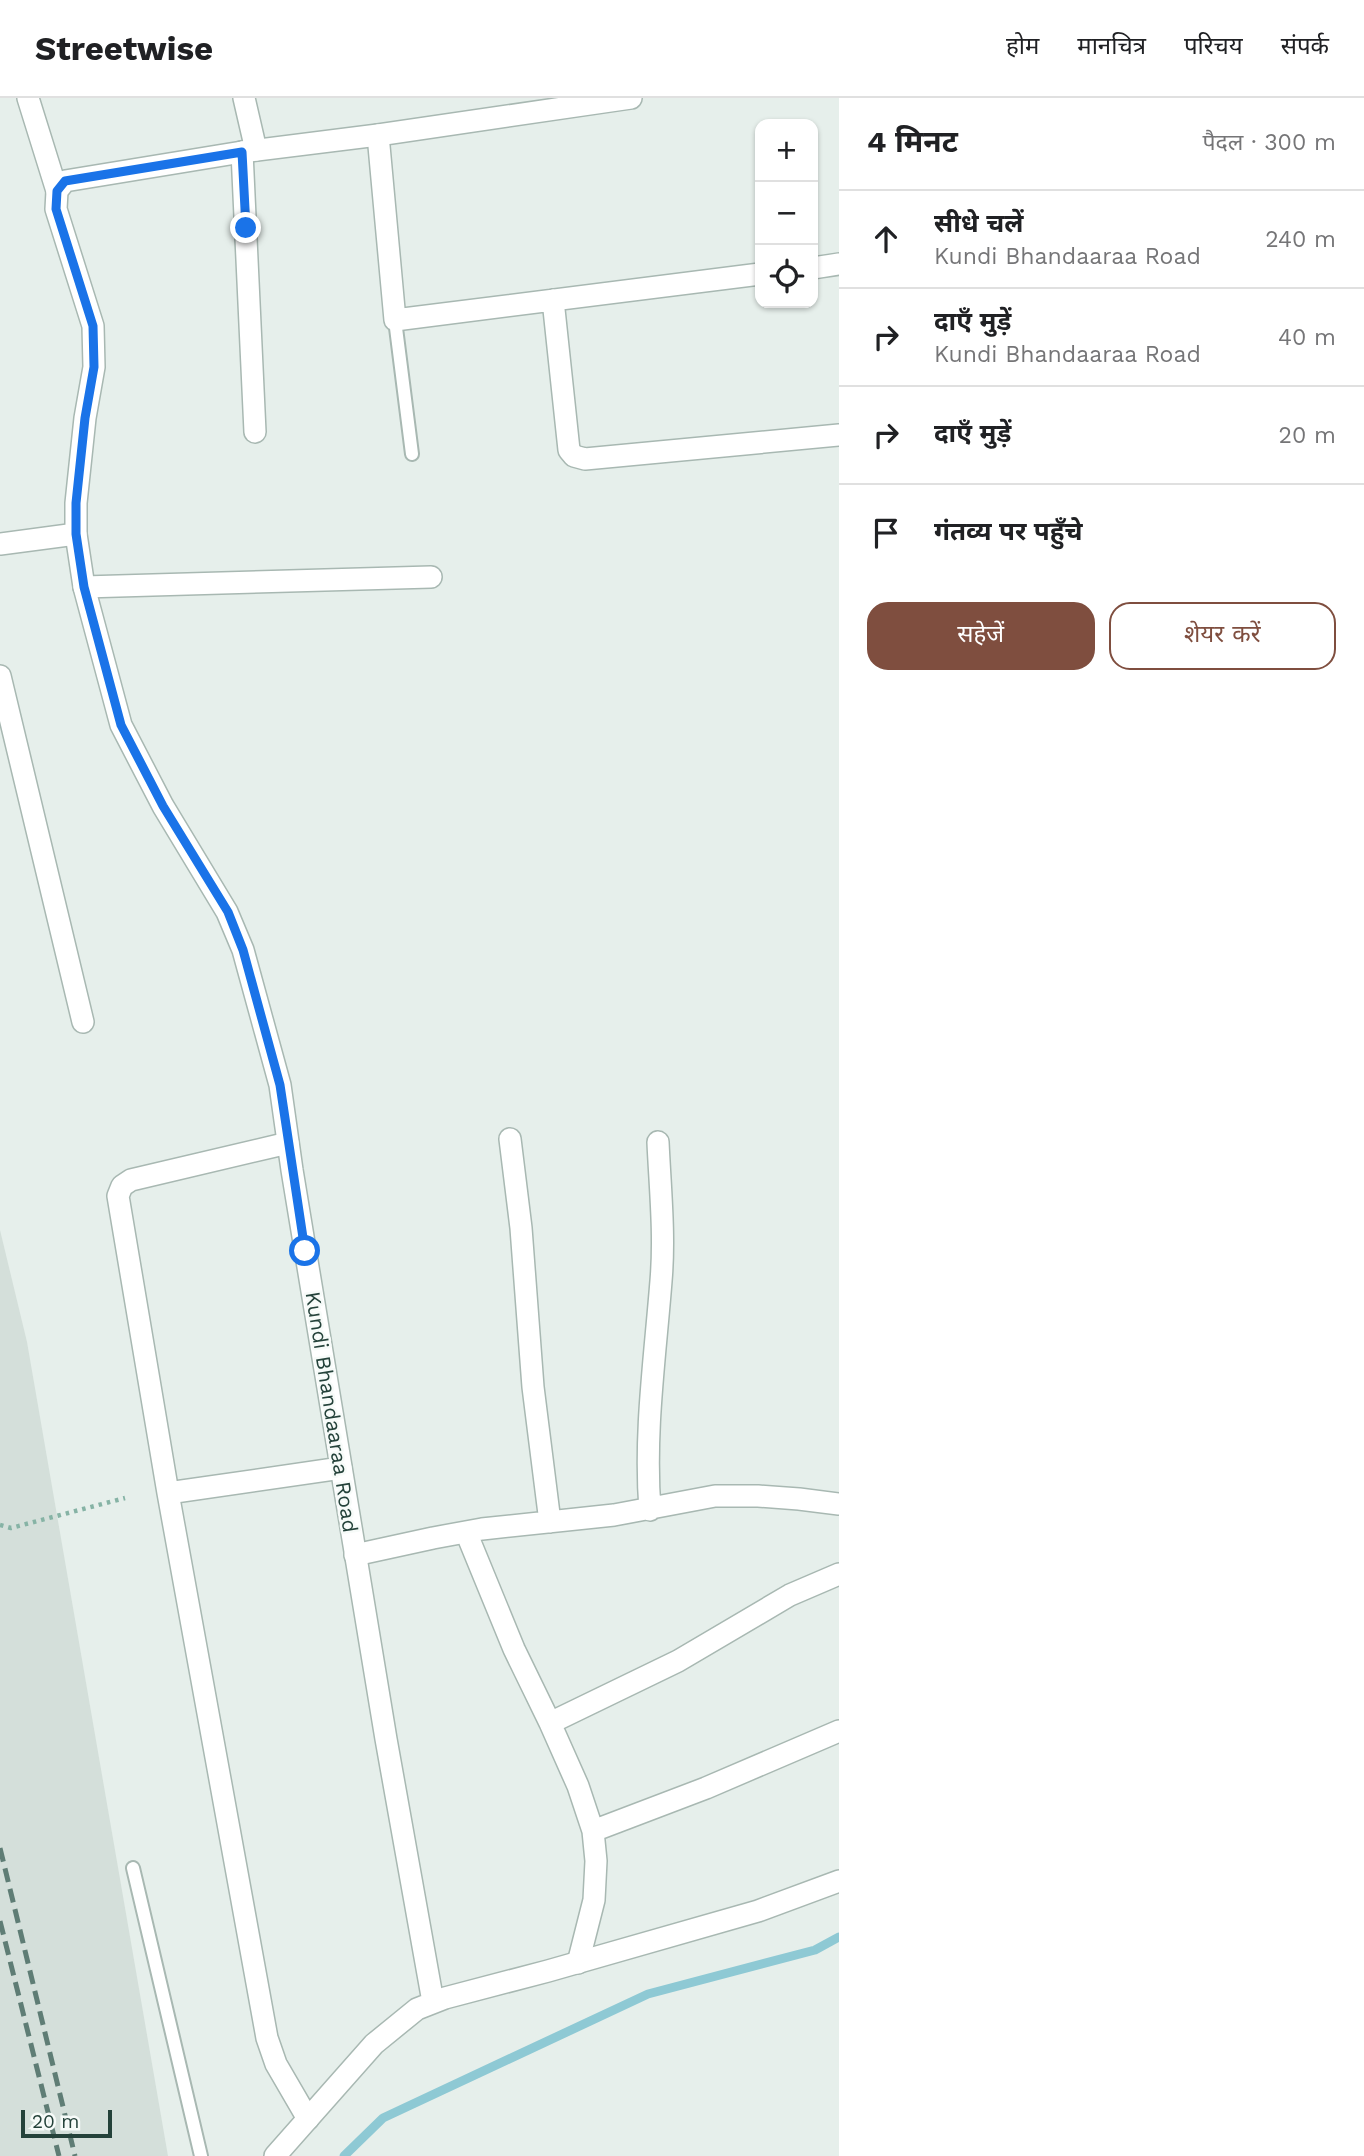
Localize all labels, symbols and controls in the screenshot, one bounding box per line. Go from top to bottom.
text: Streetwise [35,29,213,68]
text: होम [1006,32,1039,60]
text: मानचित्र [1077,32,1146,60]
text: परिचय [1184,32,1243,60]
text: संपर्क [1281,32,1329,60]
map controls [755,119,818,308]
button: + [755,119,818,182]
text: 4 मिनट [867,124,958,159]
text: पैदल · 300 m [1202,129,1336,156]
button: − [755,182,818,245]
text: सीधे चलें [934,208,1023,238]
route end [230,212,261,243]
icon: ahead [867,220,905,258]
text: 240 m [1265,226,1336,253]
text: Kundi Bhandaaraa Road [934,243,1201,270]
button: locate [755,245,818,308]
text: दाएँ मुड़ें [934,306,1011,336]
icon: right [867,318,905,356]
text: 40 m [1278,324,1336,351]
text: Kundi Bhandaaraa Road [934,341,1201,368]
icon: right [867,416,905,454]
text: दाएँ मुड़ें [934,418,1011,448]
text: 20 m [1279,422,1336,449]
icon: arrive [867,514,905,552]
text: गंतव्य पर पहुँचे [934,516,1083,546]
button: सहेजें [867,602,1095,670]
button: शेयर करें [1109,602,1336,670]
route start [289,1235,320,1266]
street label: Kundi Bhandaaraa Road [301,1290,363,1534]
scale bar [21,2107,112,2139]
text: 20 m [32,2110,79,2133]

